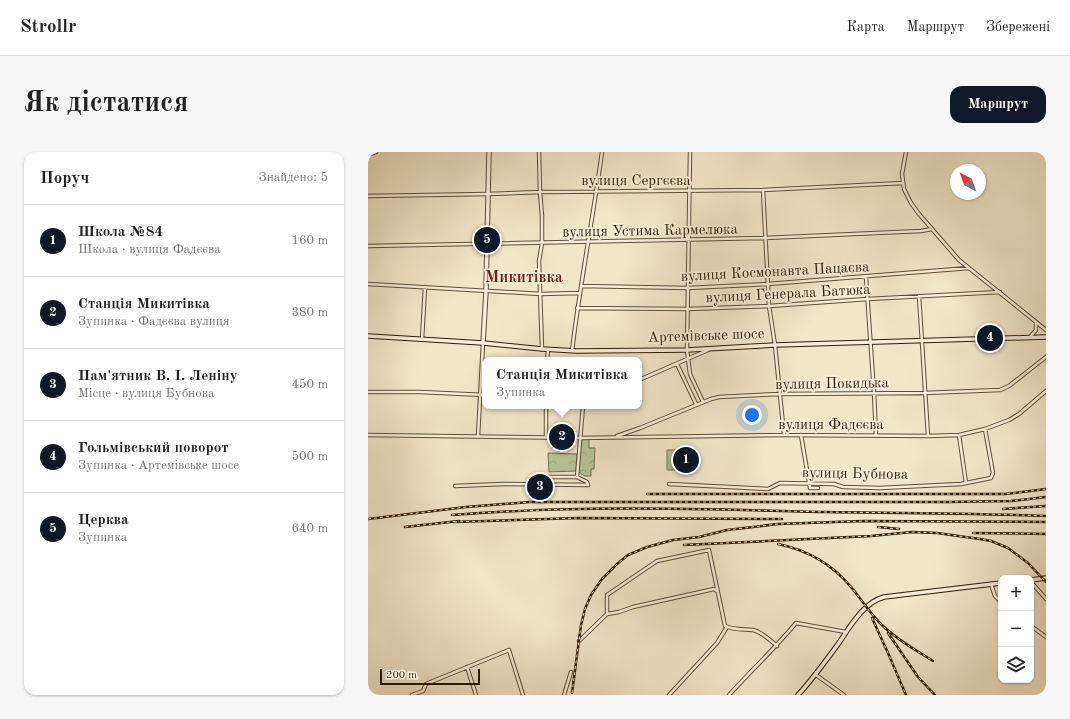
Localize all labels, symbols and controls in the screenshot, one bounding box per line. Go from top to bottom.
text: Strollr [20,18,76,37]
text: Карта [847,20,885,34]
text: Маршрут [907,20,964,34]
text: Збережені [986,20,1050,34]
button: Маршрут [950,86,1046,123]
text: Як дістатися [24,90,188,118]
north arrow [950,164,986,200]
text: Поруч [40,170,89,187]
text: Знайдено: 5 [259,171,328,184]
street label: вулиця Сергєєва [581,174,691,189]
street label: вулиця Устима Кармелюка [562,222,739,241]
text: Школа №84 [78,225,163,240]
pin: 5 [474,225,500,255]
text: 1 [49,234,57,247]
text: 160 m [291,234,328,247]
text: Школа · вулиця Фадєєва [78,243,221,256]
street label: вулиця Космонавта Пацаєва [680,260,870,285]
district label: Микитівка [485,270,563,286]
street label: вулиця Генерала Батюка [705,283,872,306]
text: Станція Микитівка [78,297,210,312]
text: 2 [49,306,57,319]
text: 380 m [291,306,328,319]
text: Зупинка · Фадєєва вулиця [78,315,230,328]
pin: 4 [977,323,1003,353]
street label: Артемівське шосе [647,327,765,346]
popup [482,357,642,409]
text: Станція Микитівка [496,368,628,383]
text: Пам'ятник В. І. Леніну [78,369,238,384]
street label: вулиця Покидька [775,376,889,393]
text: 3 [49,378,57,391]
text: 450 m [291,378,328,391]
text: Зупинка [496,386,545,399]
text: Місце · вулиця Бубнова [78,387,214,400]
your location [742,405,762,425]
street label: вулиця Фадєєва [778,418,884,433]
pin: 2 [549,422,575,452]
text: Гольмівський поворот [78,441,229,456]
pin: 1 [673,445,699,475]
text: 4 [49,450,57,463]
text: 500 m [291,450,328,463]
text: Зупинка · Артемівське шосе [78,459,239,472]
street label: вулиця Бубнова [802,466,909,483]
pin: 3 [527,472,553,502]
text: Церква [78,513,129,528]
text: 5 [49,522,57,535]
text: 640 m [291,522,328,535]
text: Зупинка [78,531,127,544]
map controls [998,575,1034,683]
button: + [998,575,1034,611]
button: − [998,611,1034,647]
button: layers [998,647,1034,683]
scale bar [380,667,480,686]
text: 200 m [386,670,417,681]

